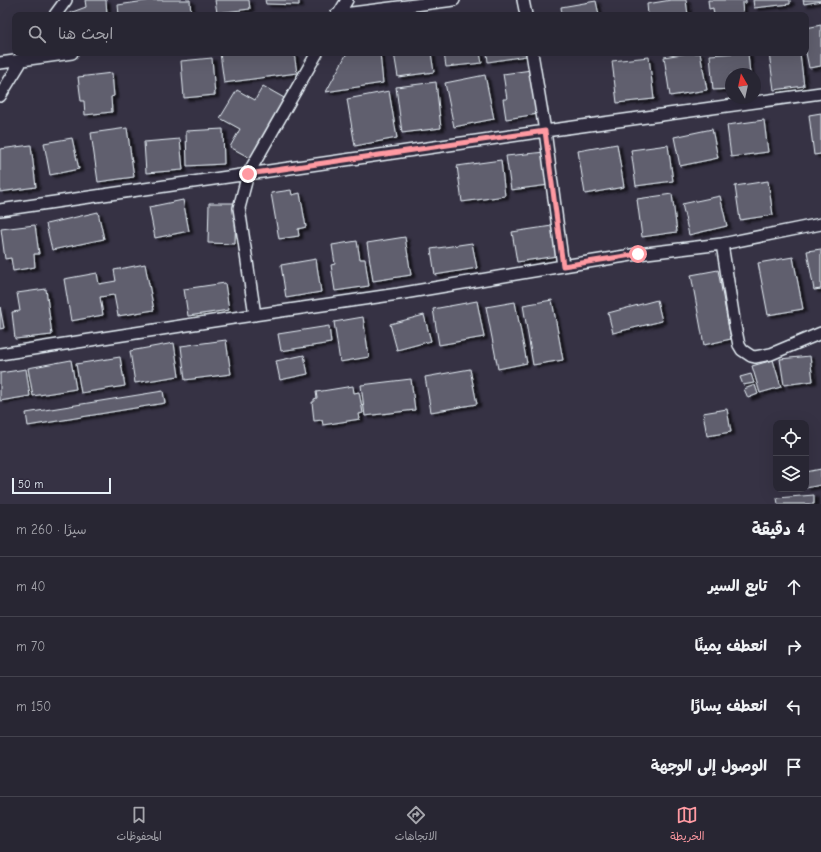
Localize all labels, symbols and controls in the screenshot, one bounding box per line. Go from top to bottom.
search box [12,12,809,56]
icon: search [26,23,48,45]
text: ابحث هنا [58,25,113,43]
north arrow [725,68,761,104]
route end [239,165,257,183]
route start [629,245,647,263]
map controls [773,420,809,492]
button: locate [773,420,809,456]
button: layers [773,456,809,492]
scale bar [12,476,111,495]
text: 50 m [18,478,43,491]
text: 4 دقيقة [752,520,805,539]
text: سيرًا · 260 m [16,522,86,537]
icon: ahead [783,576,805,598]
text: تابع السير [708,577,767,595]
text: 40 m [16,579,45,594]
icon: right [783,636,805,658]
text: انعطف يمينًا [695,637,767,655]
text: 70 m [16,639,45,654]
icon: left [783,696,805,718]
text: انعطف يسارًا [691,697,767,715]
text: 150 m [16,699,51,714]
icon: arrive [783,756,805,778]
text: الوصول إلى الوجهة [651,757,767,775]
tab: المحفوظات [117,804,162,846]
tab: الاتجاهات [395,804,437,846]
tab: الخريطة [670,804,705,846]

